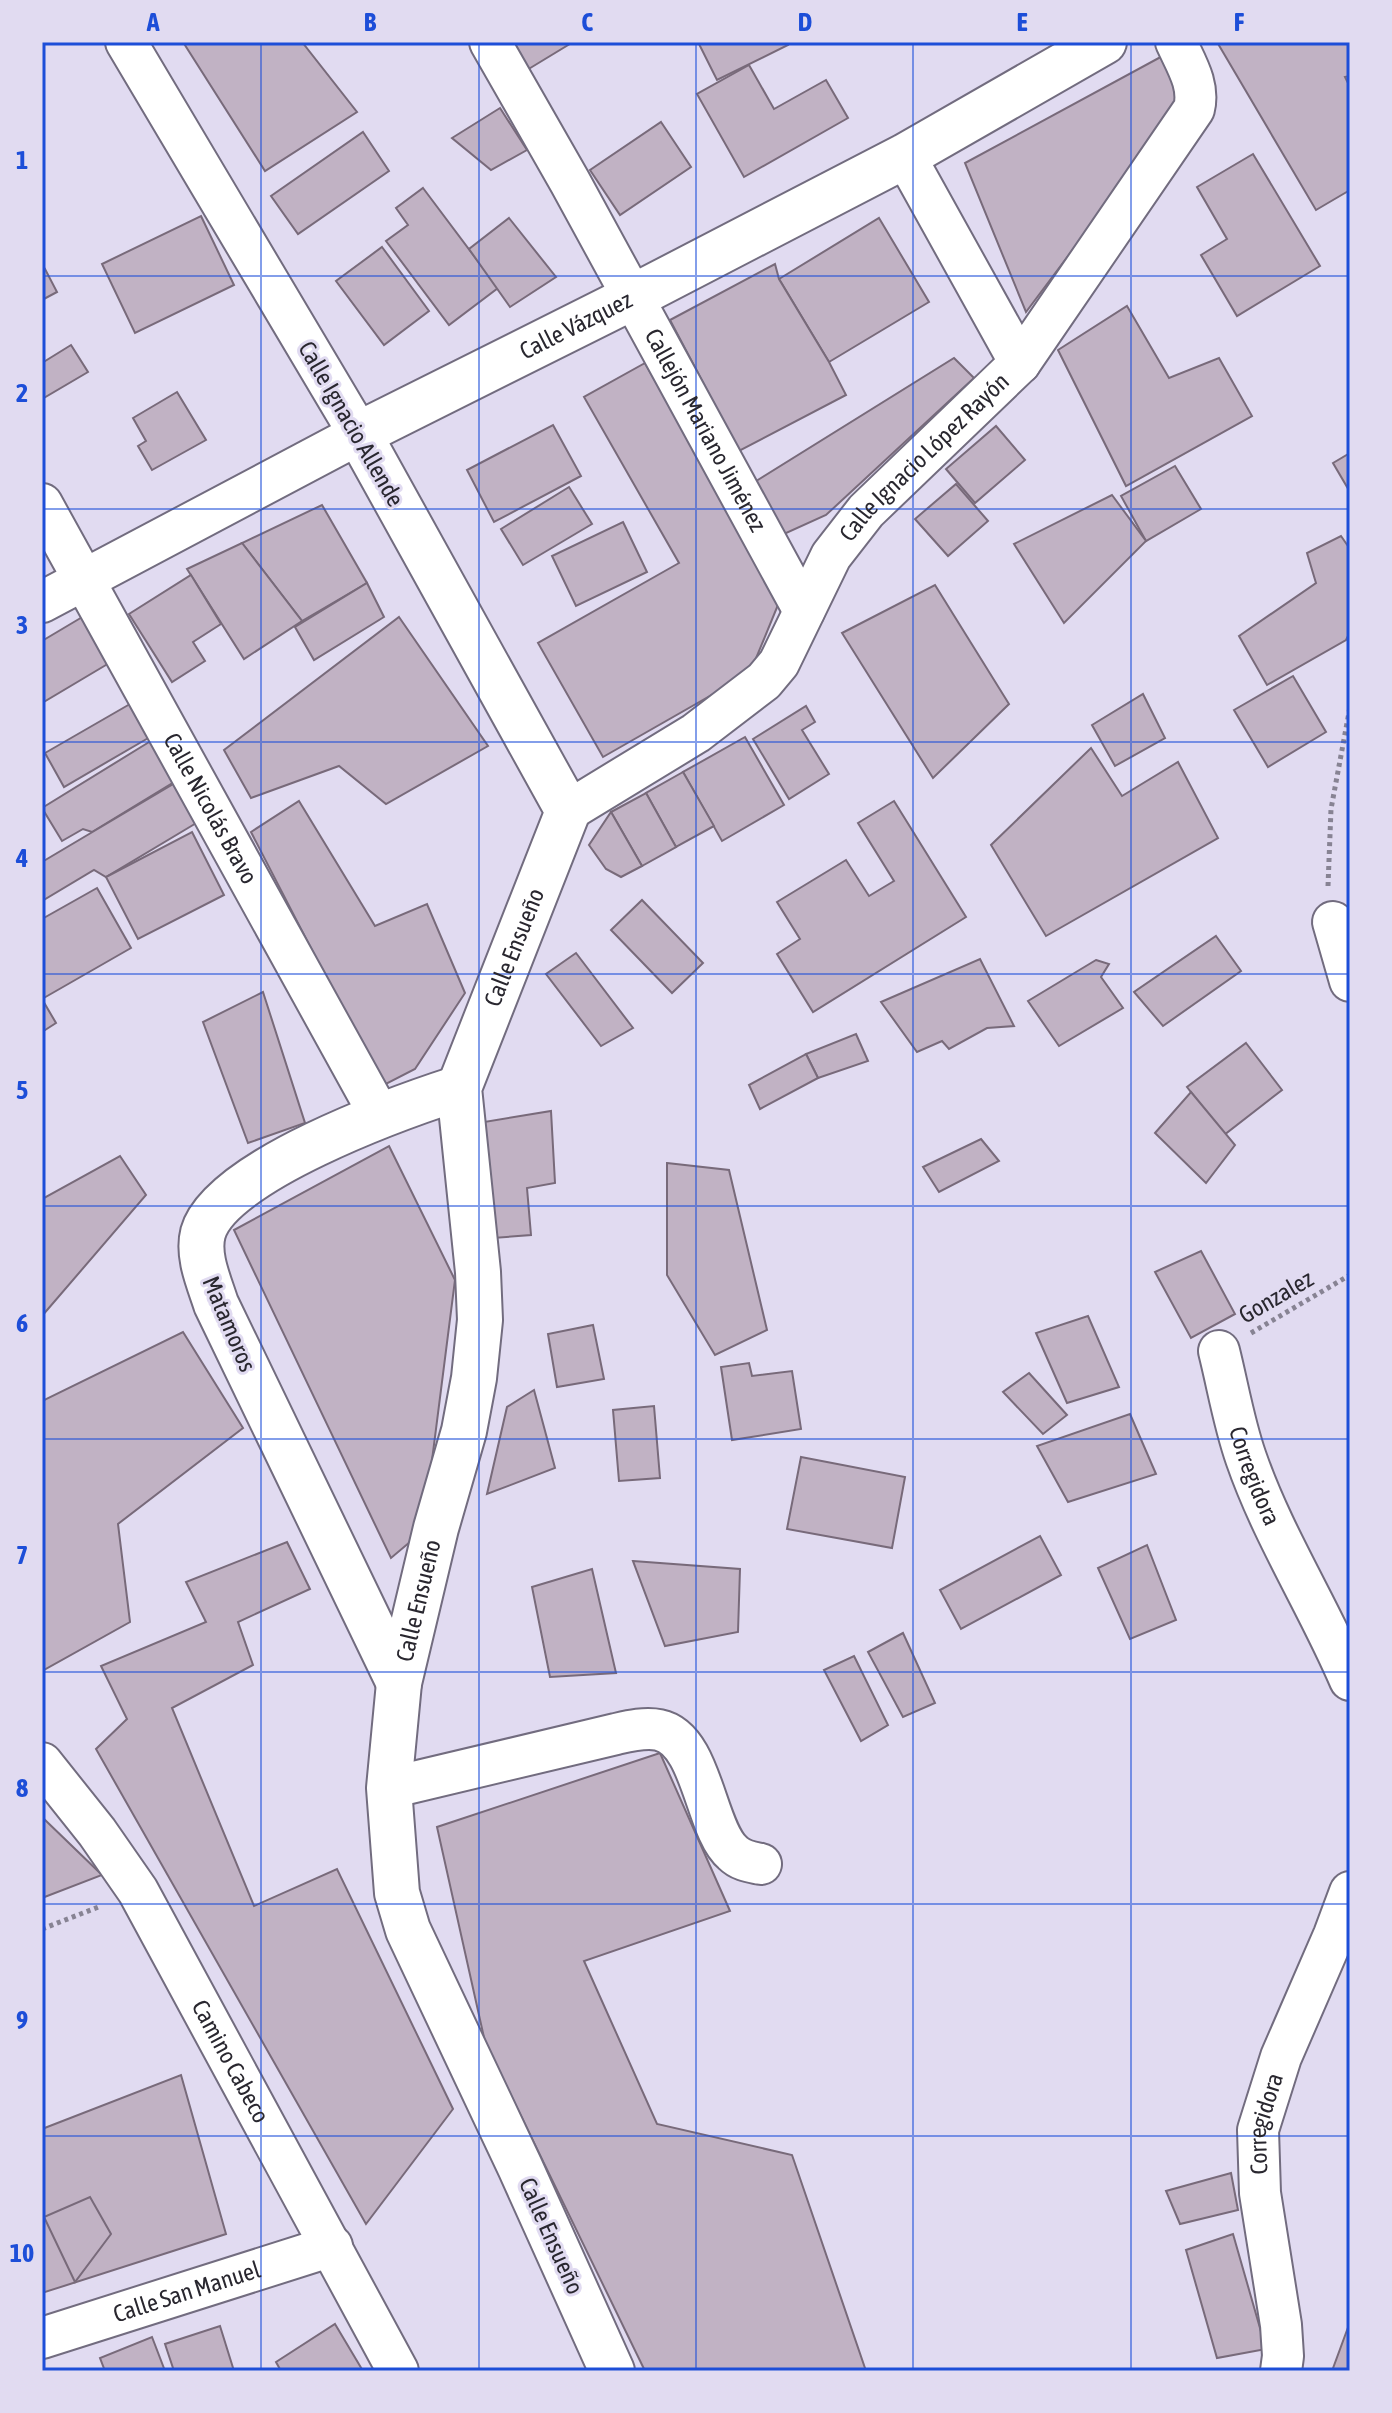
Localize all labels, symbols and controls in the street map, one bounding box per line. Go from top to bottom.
text: A [146,7,160,37]
text: B [364,7,377,37]
text: C [581,7,593,37]
text: D [798,7,812,37]
text: E [1016,7,1028,37]
text: F [1234,7,1245,37]
text: 1 [16,145,28,175]
street label: Calle Vázquez [515,286,636,364]
street label: Callejón Mariano Jiménez [640,324,772,536]
street label: Calle Ignacio Allende [293,337,410,511]
street label: Calle Ignacio López Rayón [834,367,1014,546]
text: 2 [16,378,28,408]
text: 3 [16,610,28,640]
street label: Calle Nicolás Bravo [158,728,263,888]
text: 4 [15,843,28,873]
street label: Calle Ensueño [479,884,549,1010]
text: 5 [16,1075,28,1105]
street label: Gonzalez [1234,1264,1318,1329]
street label: Matamoros [197,1272,262,1375]
text: 6 [16,1308,28,1338]
street label: Corregidora [1224,1424,1286,1529]
street label: Calle Ensueño [391,1537,446,1664]
text: 7 [16,1540,28,1570]
text: 8 [16,1773,28,1803]
street label: Camino Cabeco [187,1995,275,2127]
text: 9 [16,2005,28,2035]
street label: Corregidora [1244,2070,1288,2175]
street label: Calle Ensueño [514,2173,589,2298]
text: 10 [10,2238,34,2268]
street label: Calle San Manuel [110,2255,264,2328]

